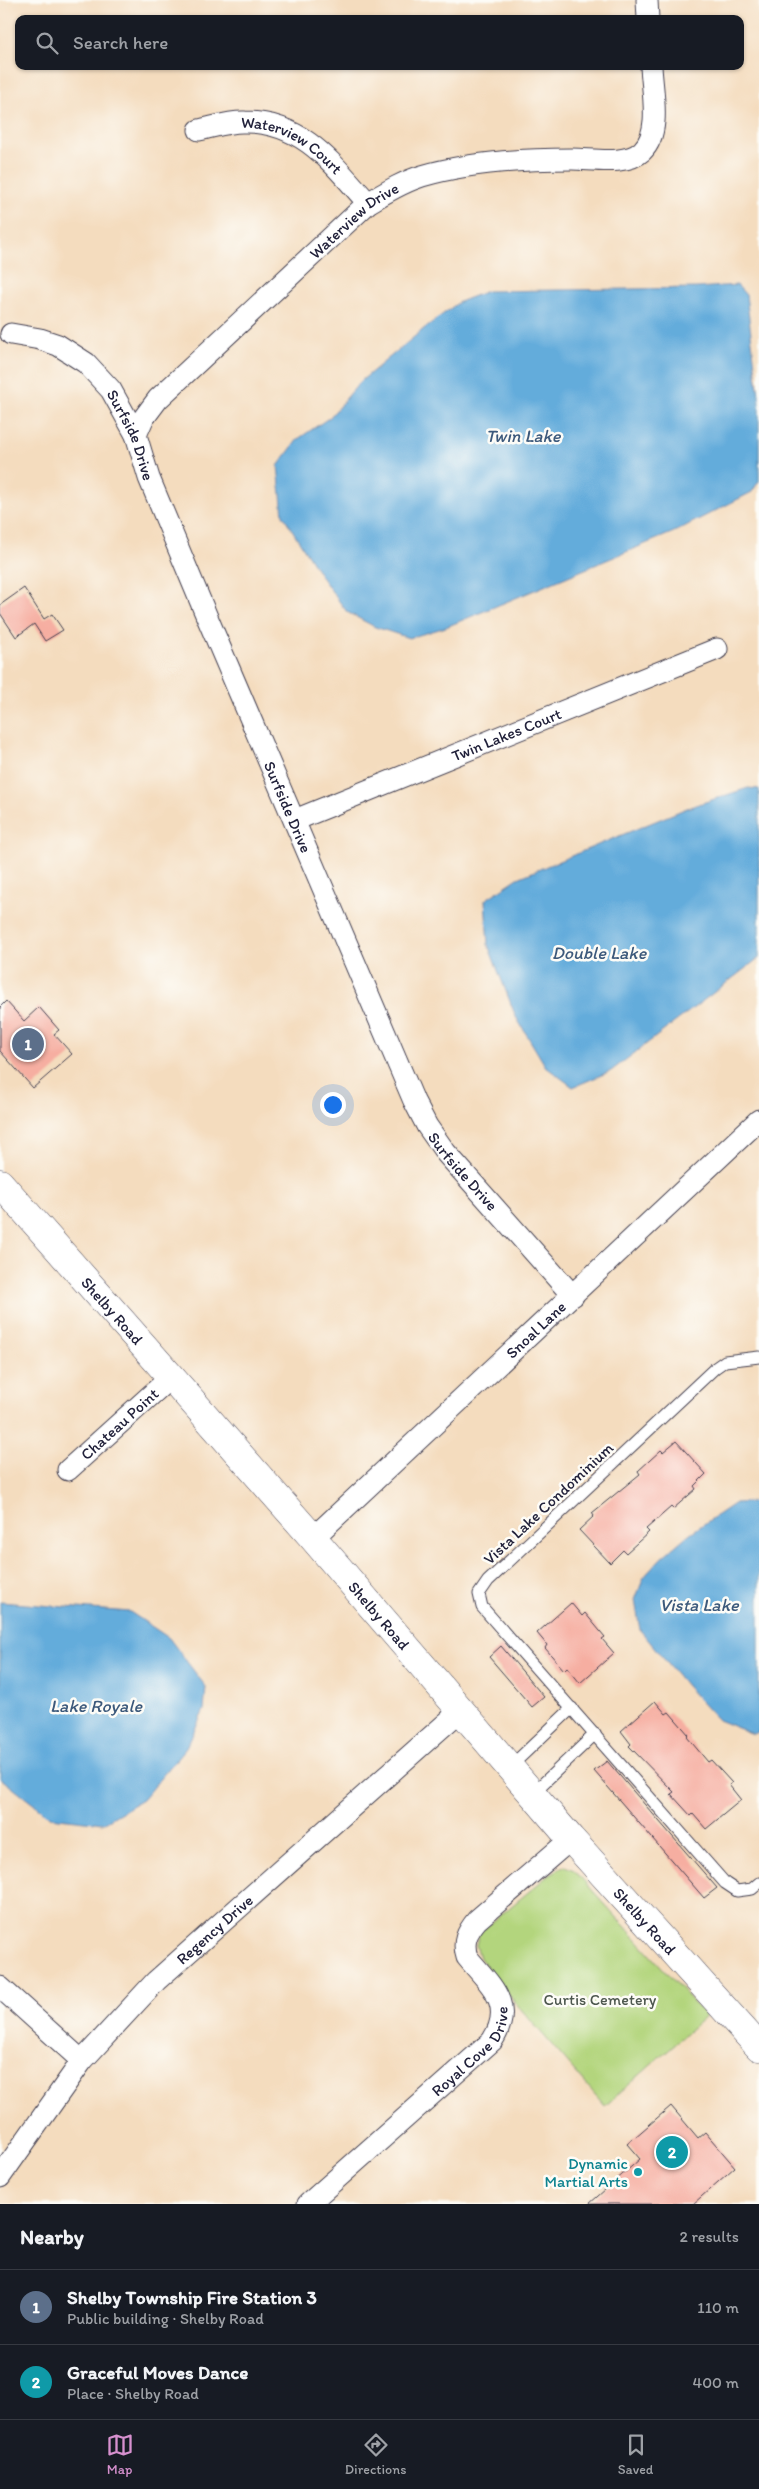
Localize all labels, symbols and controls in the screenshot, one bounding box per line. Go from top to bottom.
search box [15,15,744,70]
icon: search [33,29,61,57]
text: Search here [73,31,168,54]
street label: Waterview Court [241,113,346,178]
street label: Waterview Drive [306,178,402,263]
street label: Surfside Drive [103,386,158,483]
water label: Twin Lake [486,425,562,447]
street label: Twin Lakes Court [449,704,564,766]
street label: Surfside Drive [260,758,316,856]
water label: Double Lake [552,942,648,964]
pin: 1 [12,1025,44,1063]
your location [320,1092,346,1118]
street label: Surfside Drive [424,1128,502,1215]
street label: Shelby Road [77,1273,147,1349]
street label: Snoal Lane [502,1297,570,1362]
street label: Chateau Point [77,1384,162,1464]
street label: Vista Lake Condominium [479,1438,617,1568]
street label: Shelby Road [344,1577,414,1654]
water label: Vista Lake [659,1594,740,1616]
water label: Lake Royale [50,1695,144,1717]
street label: Shelby Road [609,1884,680,1959]
street label: Regency Drive [172,1891,257,1969]
park label: Curtis Cemetery [544,1990,657,2009]
street label: Royal Cove Drive [428,2005,512,2100]
pin: 2 [656,2133,688,2171]
place label: Dynamic Martial Arts [544,2154,628,2191]
marker: Dynamic Martial Arts [632,2166,644,2178]
text: Nearby [20,2224,84,2249]
text: 2 results [679,2227,739,2246]
text: Shelby Township Fire Station 3 [67,2286,317,2309]
text: 1 [32,2298,40,2317]
text: 110 m [697,2298,739,2317]
text: Public building · Shelby Road [67,2309,264,2328]
text: Graceful Moves Dance [67,2361,248,2384]
text: 2 [32,2373,40,2392]
text: 400 m [693,2373,739,2392]
text: Place · Shelby Road [67,2384,199,2403]
tab: Map [106,2431,134,2478]
tab: Directions [345,2431,406,2478]
tab: Saved [618,2431,653,2478]

